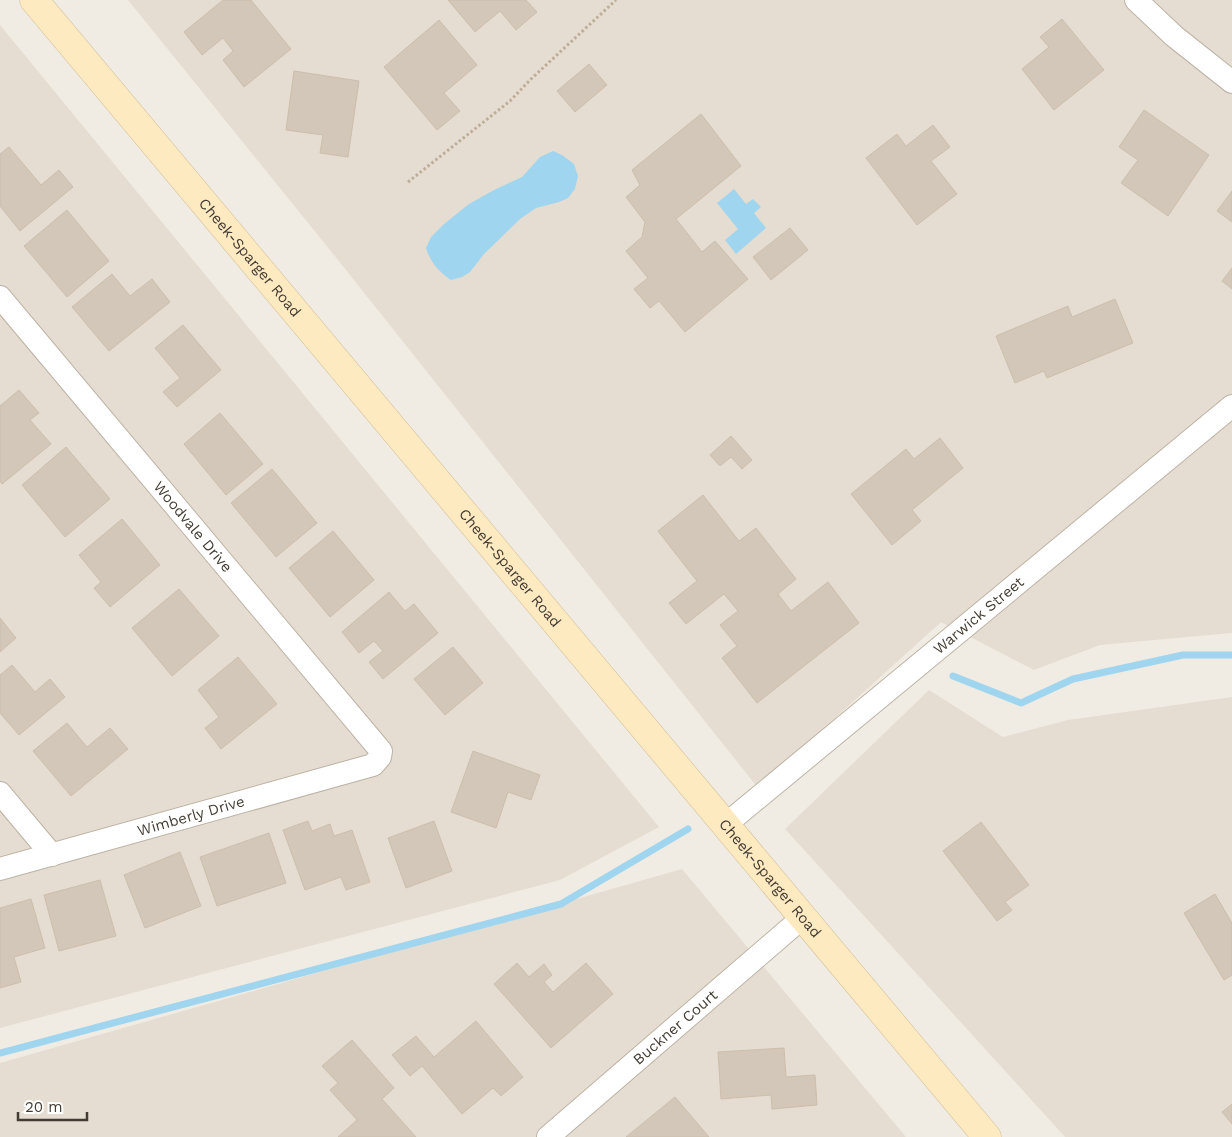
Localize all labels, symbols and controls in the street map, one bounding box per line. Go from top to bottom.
street label: Cheek-Sparger Road [195,195,305,321]
street label: Woodvale Drive [150,478,236,576]
street label: Cheek-Sparger Road [455,505,565,631]
street label: Warwick Street [930,572,1028,658]
street label: Wimberly Drive [135,792,247,840]
street label: Cheek-Sparger Road [715,815,825,941]
street label: Buckner Court [629,986,722,1069]
scale bar [18,1090,86,1122]
text: 20 m [25,1098,63,1116]

